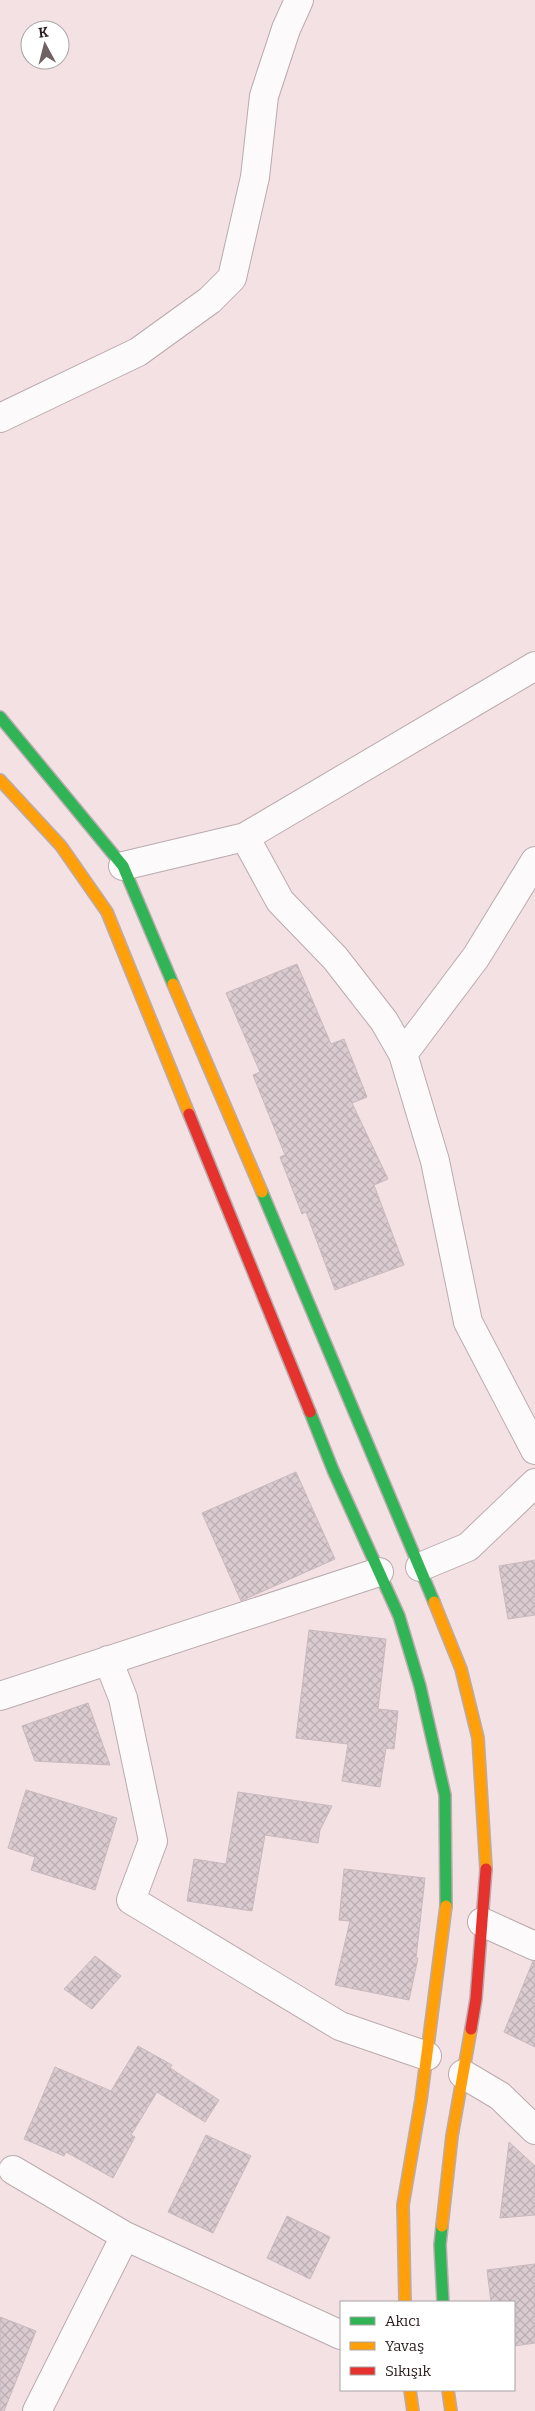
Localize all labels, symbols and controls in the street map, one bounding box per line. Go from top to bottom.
north arrow [20,20,70,70]
text: K [37,24,50,42]
legend [340,2301,515,2391]
text: Akıcı [385,2312,421,2330]
text: Yavaş [385,2337,424,2355]
text: Sıkışık [385,2362,432,2380]

